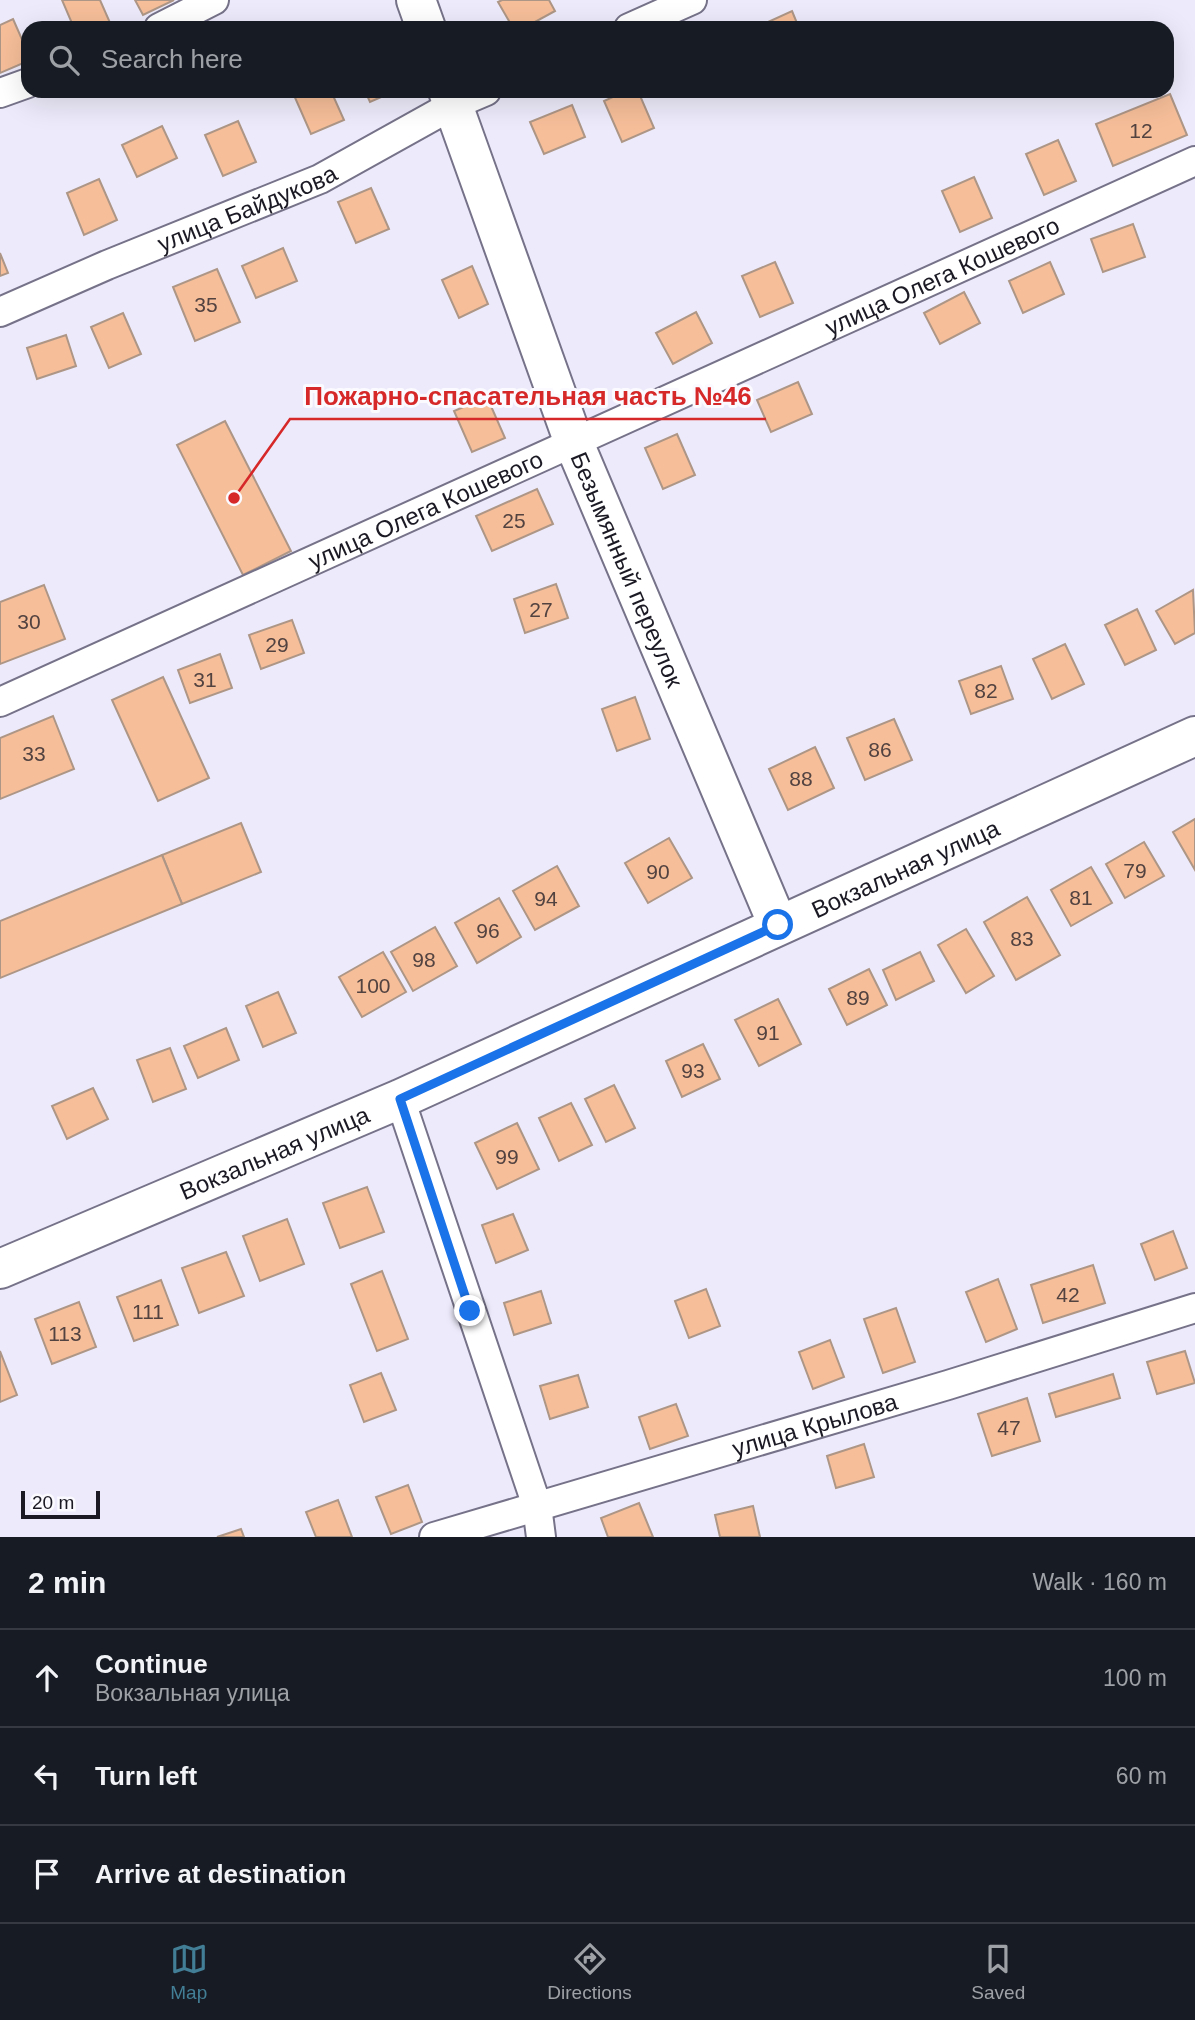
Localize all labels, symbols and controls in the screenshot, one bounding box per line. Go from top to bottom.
search box [21,21,1174,98]
icon: search [45,41,83,79]
text: Search here [101,44,243,74]
house number: 12 [1129,119,1153,142]
street label: улица Байдукова [153,159,342,257]
street label: улица Олега Кошевого [821,211,1063,340]
house number: 35 [194,293,218,316]
callout: Пожарно-спасательная часть №46 [290,372,766,419]
text: Пожарно-спасательная часть №46 [304,381,752,411]
street label: улица Олега Кошевого [304,445,547,574]
street label: Безымянный переулок [566,448,689,691]
house number: 25 [502,509,526,532]
house number: 27 [529,598,553,621]
house number: 30 [17,610,41,633]
house number: 29 [265,633,289,656]
house number: 31 [193,668,217,691]
house number: 82 [974,679,998,702]
house number: 86 [868,738,892,761]
house number: 33 [22,742,46,765]
house number: 88 [789,767,813,790]
street label: Вокзальная улица [807,814,1004,923]
house number: 79 [1123,859,1147,882]
house number: 90 [646,860,670,883]
house number: 81 [1069,886,1093,909]
house number: 94 [534,887,558,910]
route start [762,909,793,940]
house number: 96 [476,919,500,942]
house number: 83 [1010,927,1034,950]
house number: 98 [412,948,436,971]
house number: 100 [355,974,391,997]
house number: 89 [846,986,870,1009]
house number: 91 [756,1021,780,1044]
house number: 93 [681,1059,705,1082]
street label: Вокзальная улица [175,1100,374,1205]
house number: 99 [495,1145,519,1168]
house number: 42 [1056,1283,1080,1306]
route end [454,1295,485,1326]
house number: 111 [132,1300,164,1323]
house number: 113 [48,1322,82,1345]
street label: улица Крылова [729,1387,901,1462]
house number: 47 [997,1416,1021,1439]
scale bar [21,1488,100,1520]
text: 20 m [32,1492,74,1513]
text: 2 min [28,1566,106,1599]
text: Walk · 160 m [1032,1569,1167,1595]
text: Continue [95,1649,208,1679]
icon: ahead [28,1659,66,1697]
text: 100 m [1103,1665,1167,1691]
text: Вокзальная улица [95,1680,290,1706]
icon: left [28,1757,66,1795]
text: Turn left [95,1761,197,1791]
text: 60 m [1116,1763,1167,1789]
icon: arrive [28,1855,66,1893]
text: Arrive at destination [95,1859,346,1889]
tab: Map [170,1940,208,2004]
tab: Directions [547,1940,632,2004]
tab: Saved [971,1940,1025,2004]

